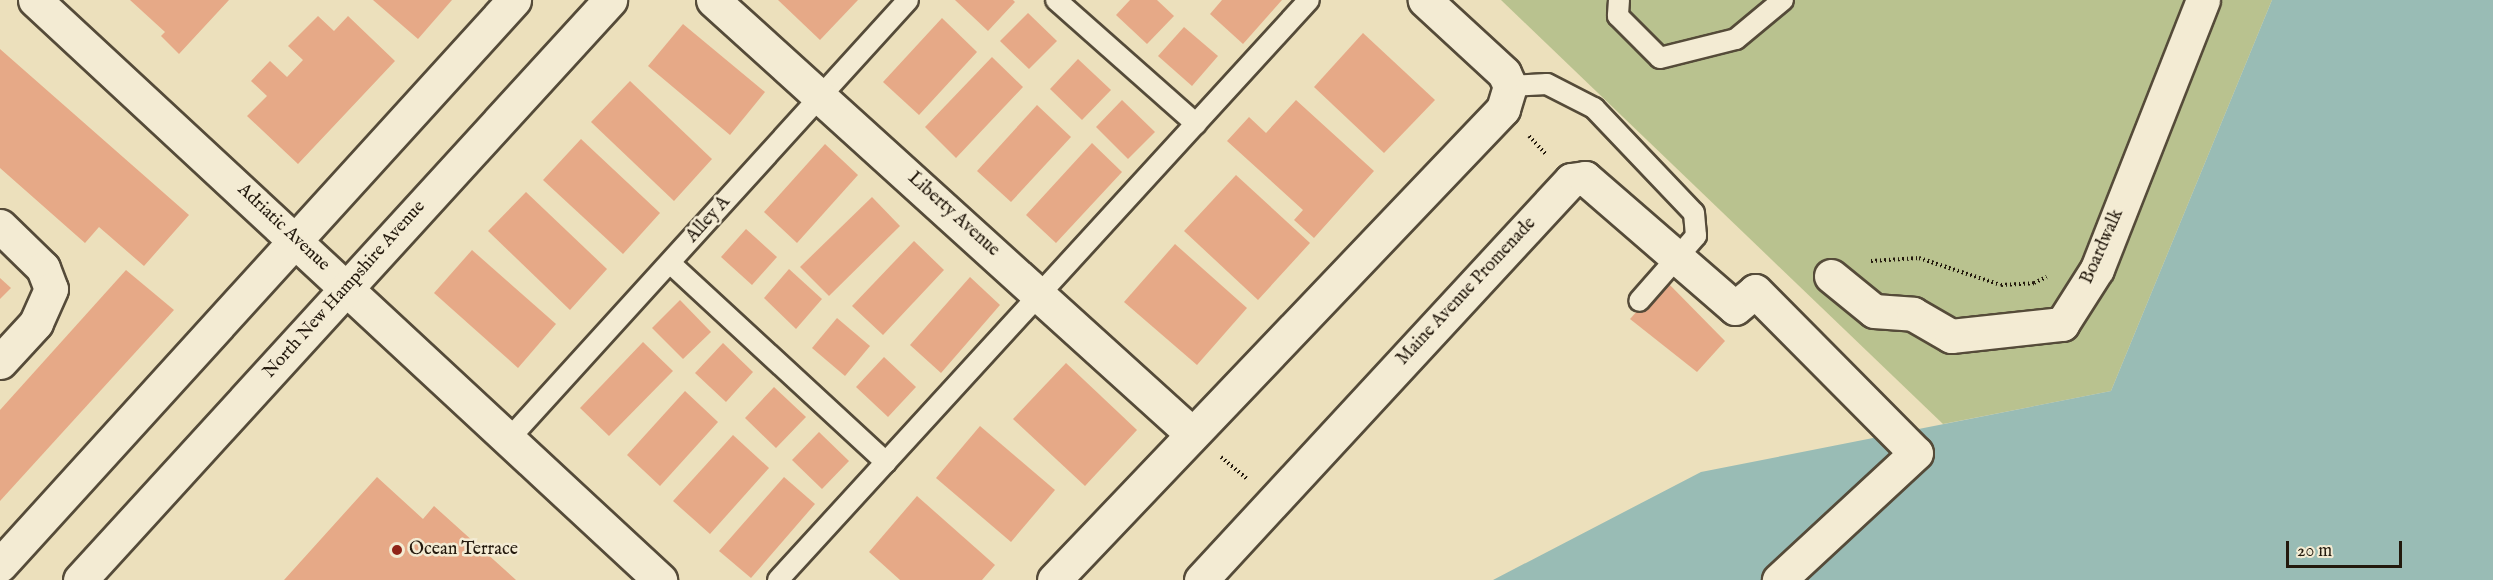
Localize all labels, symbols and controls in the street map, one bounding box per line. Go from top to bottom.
street label: Liberty Avenue [903,168,1003,262]
street label: Adriatic Avenue [232,180,334,276]
street label: Alley A [683,192,735,248]
street label: North New Hampshire Avenue [260,197,430,383]
street label: Boardwalk [2077,206,2129,288]
street label: Maine Avenue Promenade [1393,214,1541,370]
scale bar [2289,529,2404,567]
place label: Ocean Terrace [409,539,518,561]
text: 20 m [2297,540,2332,563]
marker: Ocean Terrace [390,543,404,557]

